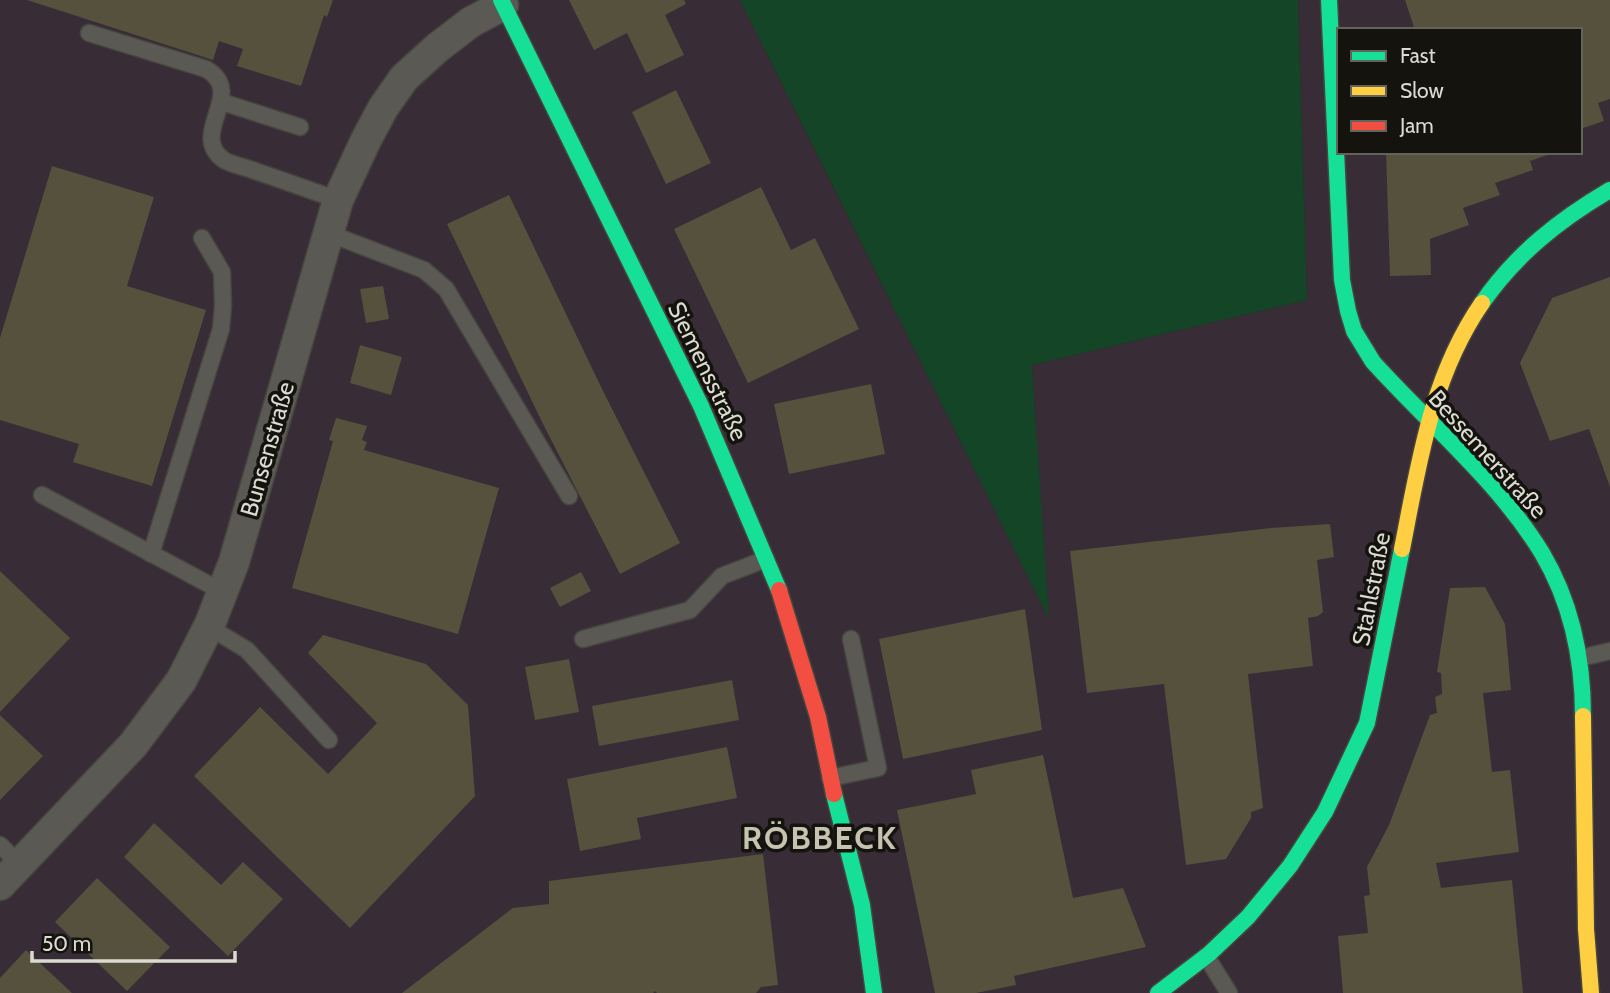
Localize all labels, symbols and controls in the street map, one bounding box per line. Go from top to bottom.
legend [1337,28,1582,154]
text: Fast [1400,43,1436,68]
text: Slow [1400,78,1444,103]
text: Jam [1399,113,1434,138]
street label: Siemensstraße [662,297,754,445]
street label: Bunsenstraße [234,378,300,520]
street label: Bessemerstraße [1423,384,1553,524]
street label: Stahlstraße [1346,530,1396,648]
district label: RÖBBECK [742,818,898,857]
scale bar [32,920,234,964]
text: 50 m [42,931,91,956]

